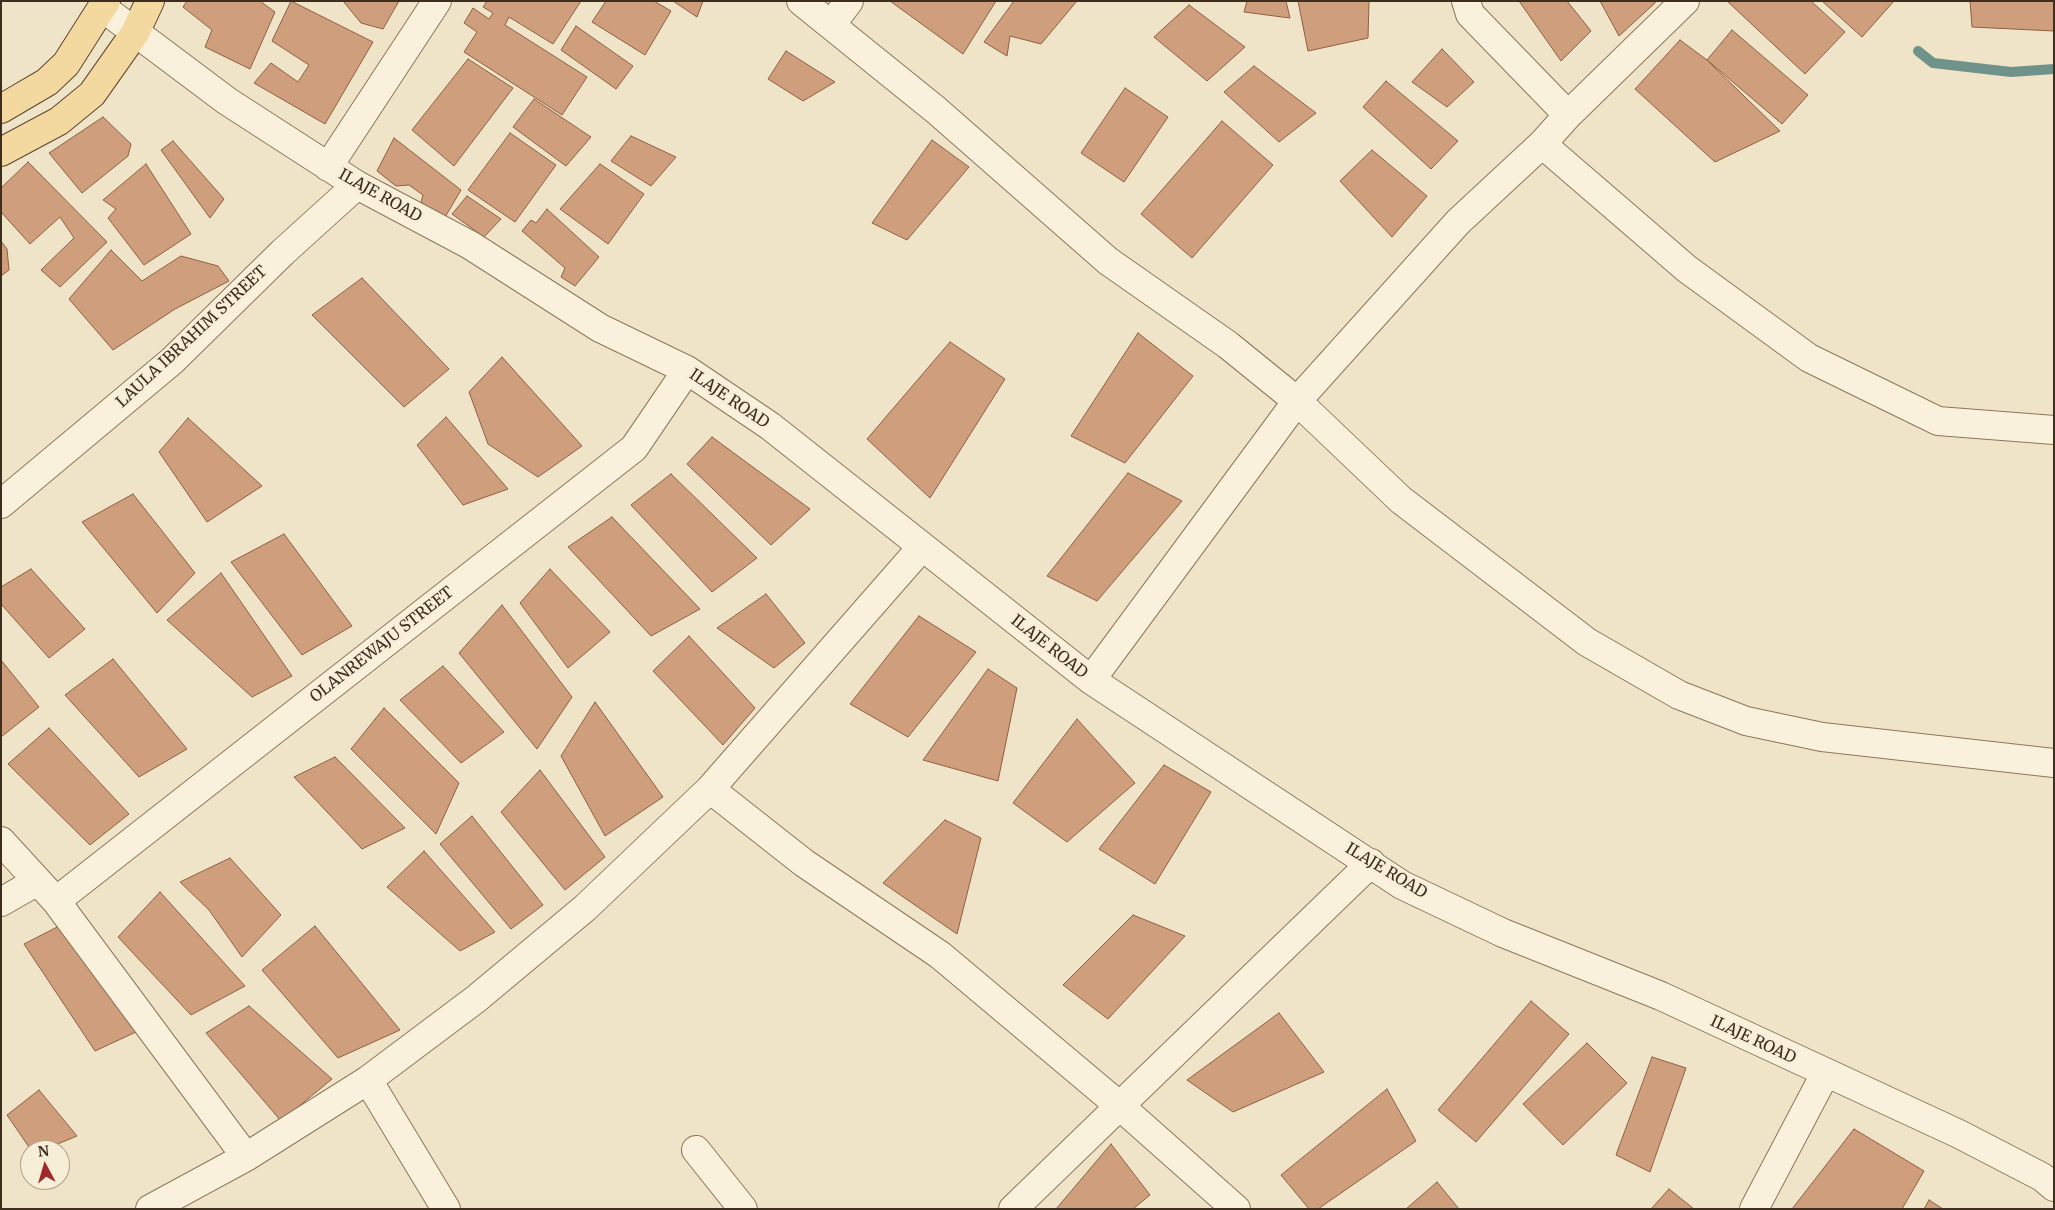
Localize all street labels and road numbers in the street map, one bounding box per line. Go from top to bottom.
street label: ILAJE ROAD [335,165,425,227]
street label: LAULA IBRAHIM STREET [113,262,271,412]
street label: ILAJE ROAD [685,365,773,433]
street label: OLANREWAJU STREET [307,583,457,707]
street label: ILAJE ROAD [1007,611,1091,683]
street label: ILAJE ROAD [1342,839,1430,903]
street label: ILAJE ROAD [1707,1012,1799,1068]

